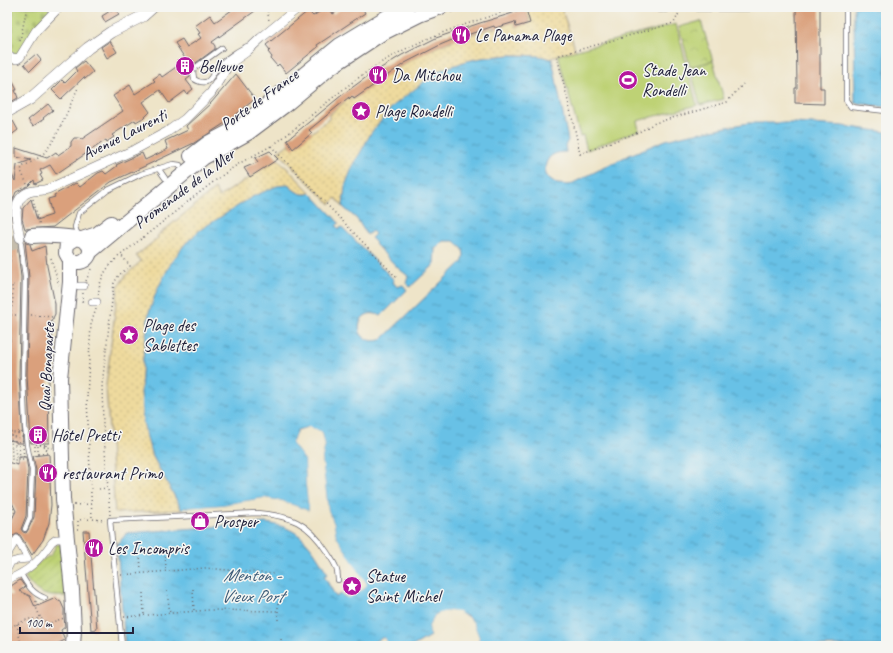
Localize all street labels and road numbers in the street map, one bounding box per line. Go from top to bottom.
street label: Porte de France [216,63,304,135]
street label: Avenue Laurenti [78,103,172,165]
street label: Promenade de la Mer [130,142,240,233]
street label: Quai Bonaparte [34,321,59,412]

